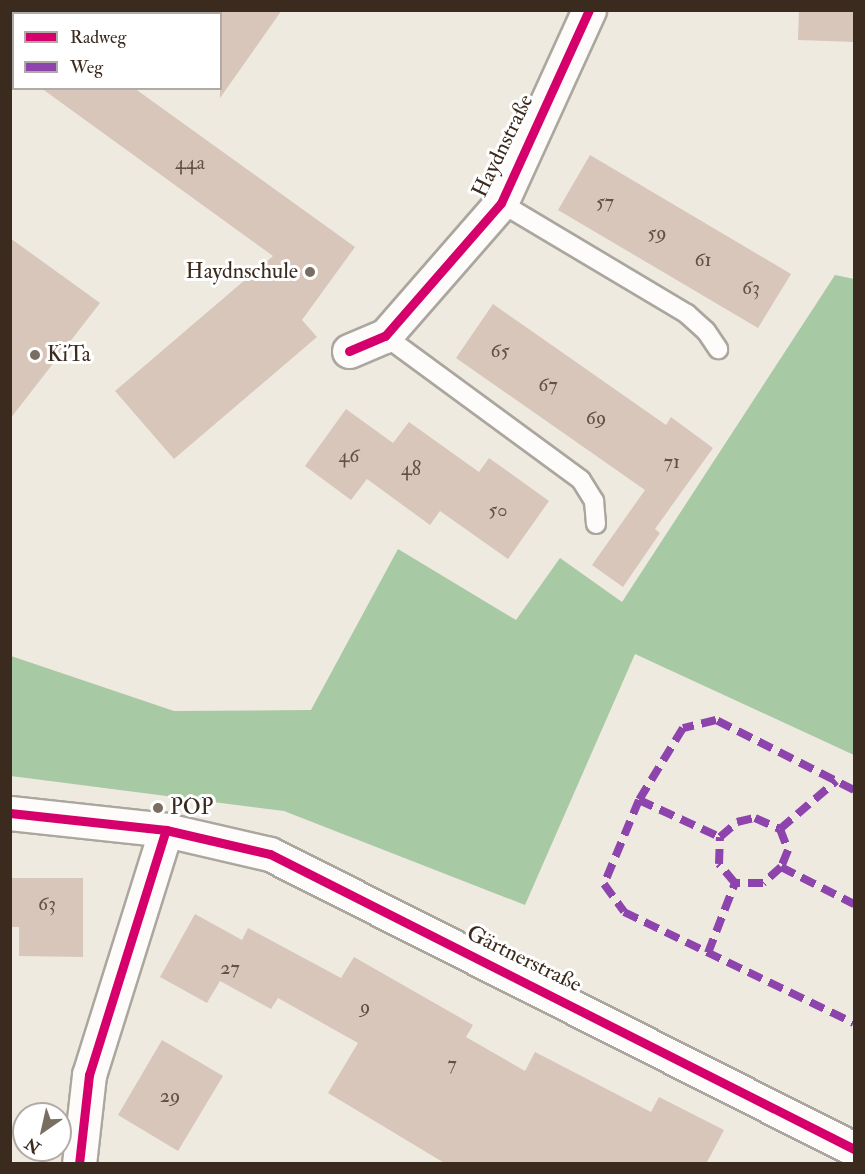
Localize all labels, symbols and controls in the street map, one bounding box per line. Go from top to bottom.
legend [12,12,222,90]
text: Radweg [70,26,126,49]
text: Weg [70,56,103,79]
street label: Haydnstraße [467,90,539,202]
house number: 44a [175,150,205,174]
house number: 57 [596,189,614,213]
house number: 59 [647,220,667,244]
house number: 61 [694,247,712,271]
place label: Haydnschule [186,259,298,285]
marker: Haydnschule [303,265,317,279]
house number: 63 [742,275,760,299]
house number: 65 [491,338,509,362]
place label: KiTa [47,342,91,368]
marker: KiTa [28,348,42,362]
house number: 67 [538,372,558,396]
house number: 69 [586,405,606,429]
house number: 46 [339,443,359,467]
house number: 71 [664,449,680,473]
house number: 48 [401,456,421,480]
house number: 50 [489,497,507,521]
place label: POP [170,795,213,821]
marker: POP [151,801,165,815]
house number: 63 [38,891,56,915]
street label: Gärtnerstraße [462,920,586,998]
house number: 27 [220,955,240,979]
house number: 9 [360,994,370,1018]
house number: 7 [447,1051,457,1075]
house number: 29 [160,1083,180,1107]
north arrow [12,1102,72,1162]
text: N [22,1133,45,1158]

